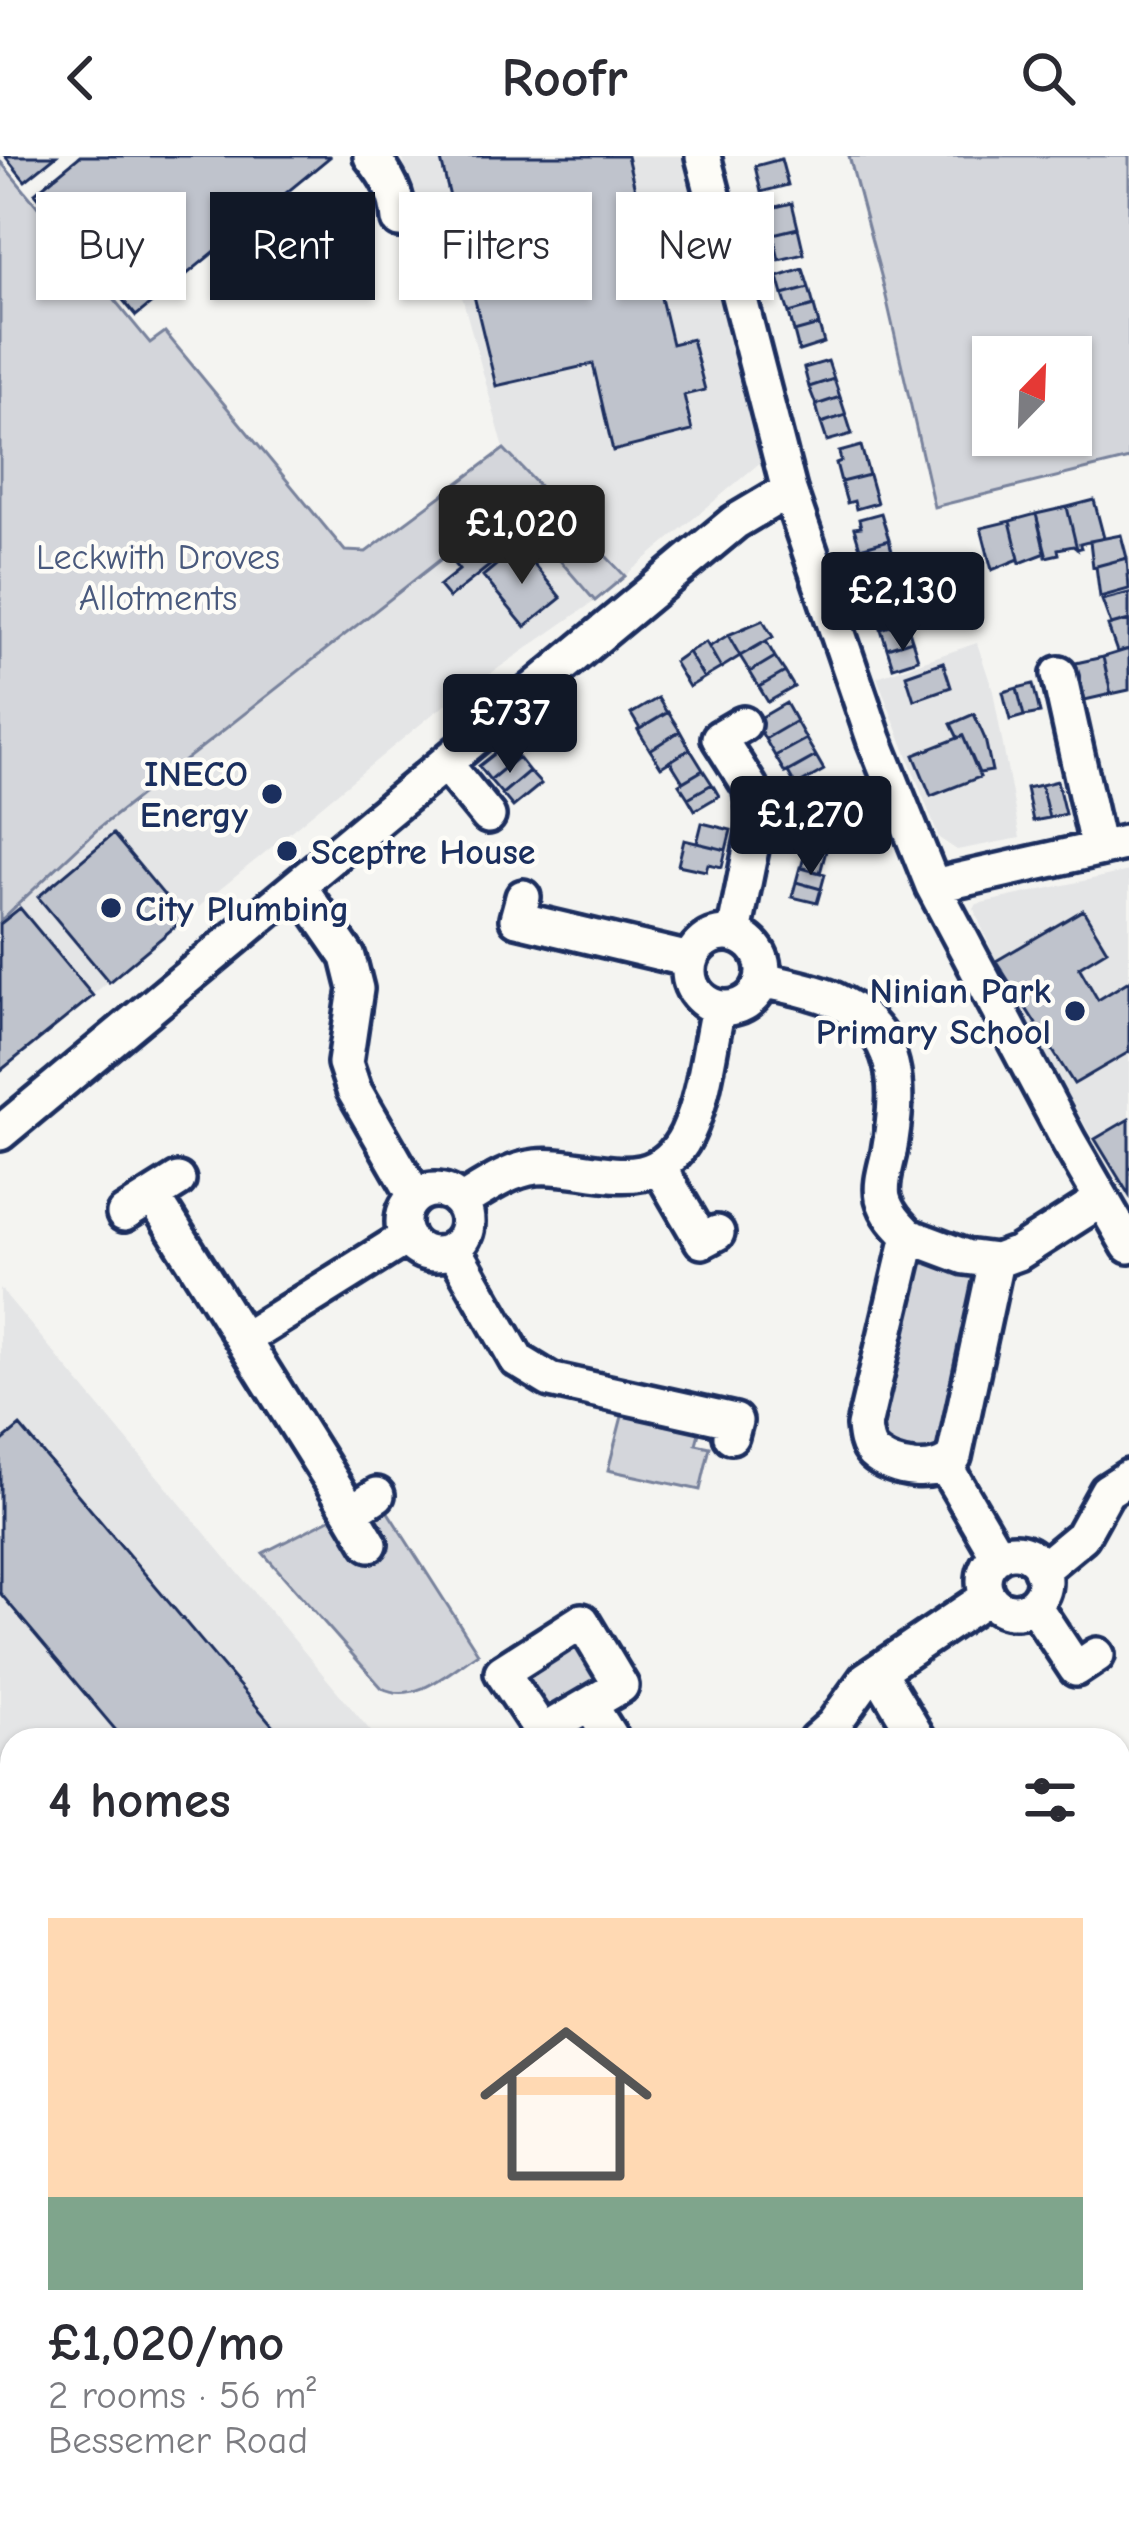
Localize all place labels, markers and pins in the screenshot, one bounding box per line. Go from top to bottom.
pin: £1,020 [424,485,620,587]
pin: £2,130 [805,552,1001,654]
pin: £737 [439,674,581,776]
place label: INECO Energy [140,754,249,836]
pin: £1,270 [713,776,909,878]
marker: INECO Energy [259,781,285,807]
place label: Sceptre House [311,832,536,873]
marker: Sceptre House [274,838,300,864]
place label: City Plumbing [135,889,349,930]
marker: City Plumbing [98,895,124,921]
place label: Ninian Park Primary School [816,971,1051,1053]
marker: Ninian Park Primary School [1062,998,1088,1024]

